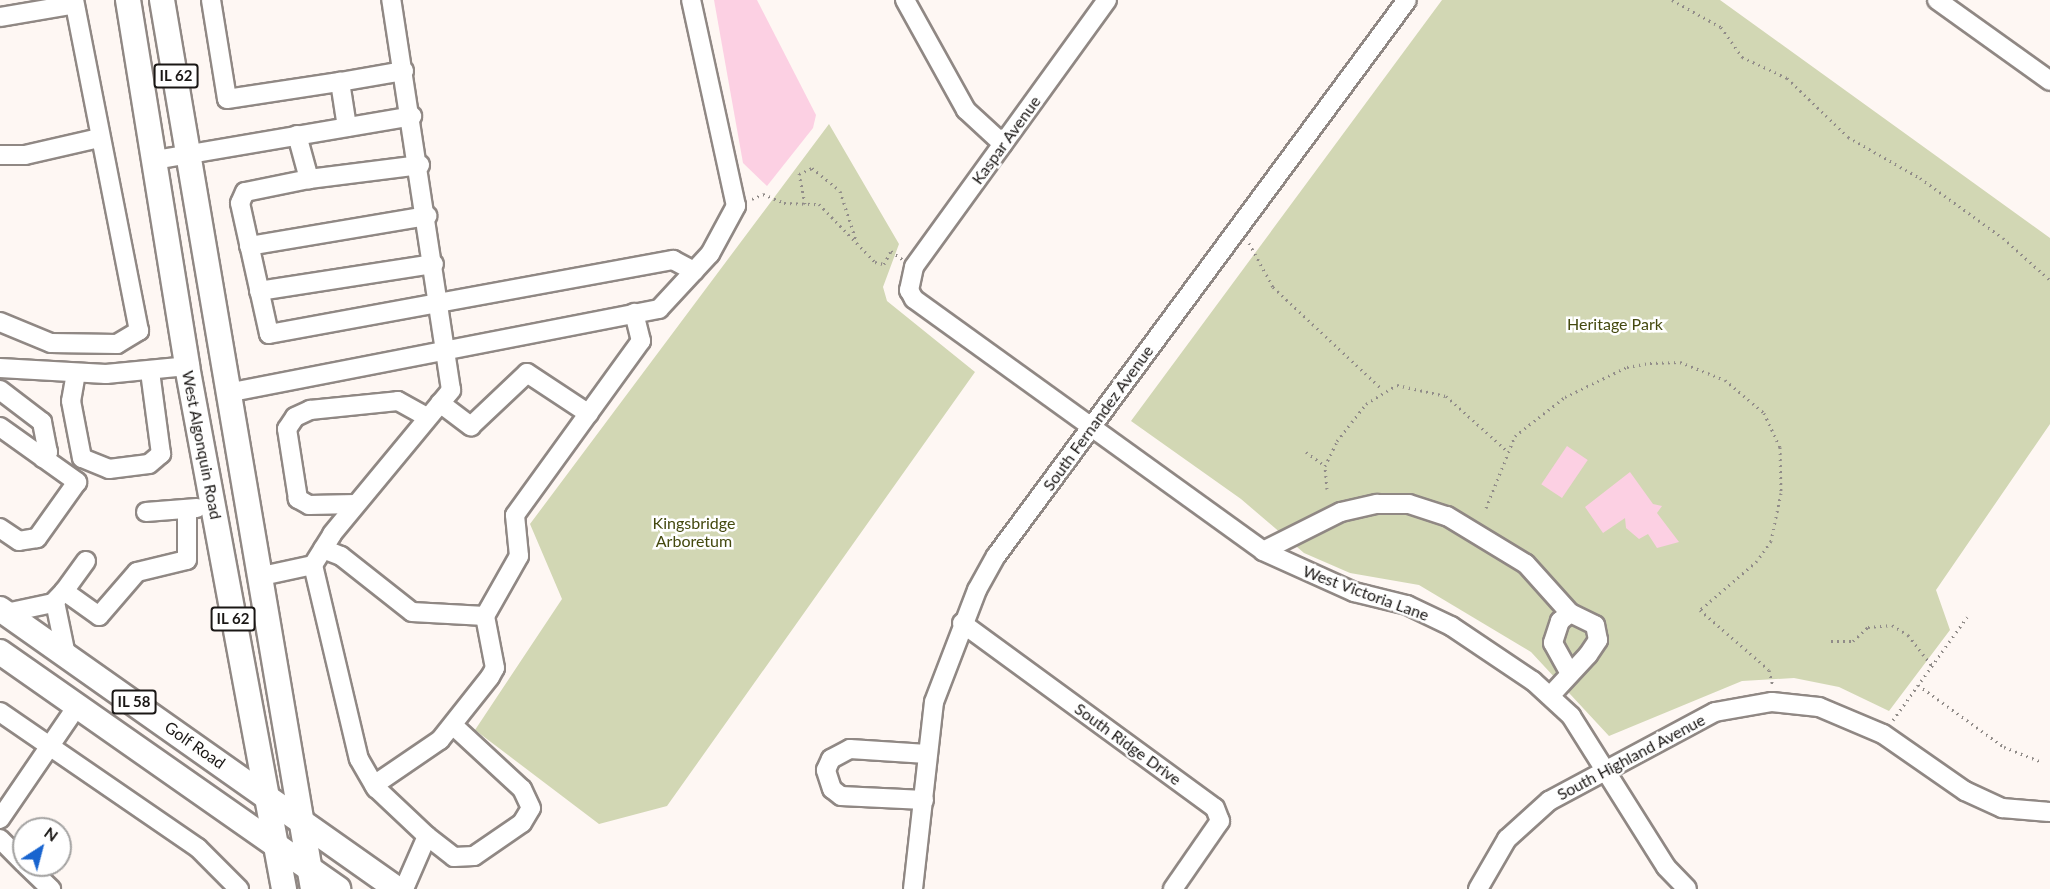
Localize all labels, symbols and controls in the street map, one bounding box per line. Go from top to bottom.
road number: IL 62 [152,64,200,88]
street label: Kaspar Avenue [967,92,1045,188]
park label: Heritage Park [1567,314,1663,334]
street label: South Fernandez Avenue [1039,341,1157,495]
street label: West Algonquin Road [178,369,226,521]
park label: Kingsbridge Arboretum [653,513,735,551]
street label: West Victoria Lane [1300,561,1432,625]
road number: IL 62 [209,607,257,631]
road number: IL 58 [110,690,158,714]
street label: South Ridge Drive [1071,699,1185,789]
street label: South Highland Avenue [1554,710,1708,804]
street label: Golf Road [161,717,229,773]
north arrow [12,817,72,877]
text: N [41,822,62,845]

